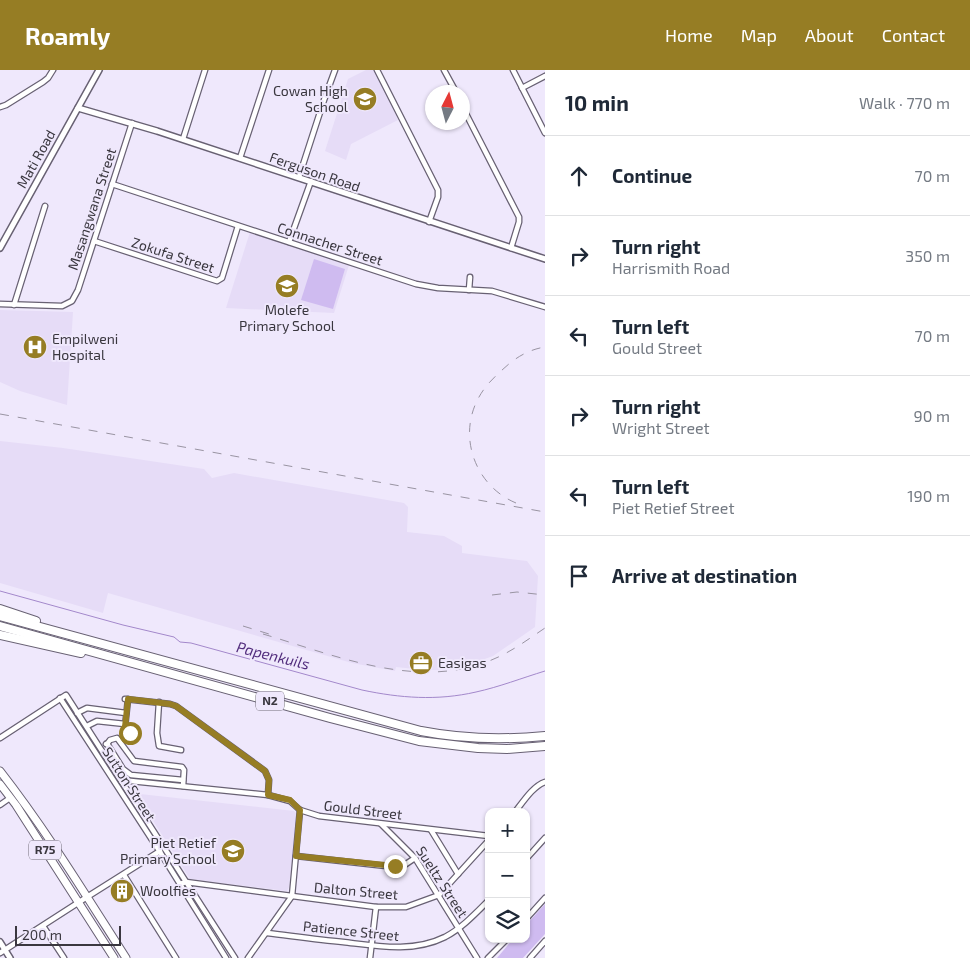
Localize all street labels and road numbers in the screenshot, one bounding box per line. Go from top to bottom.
street label: Mati Road [13,127,59,191]
street label: Masangwana Street [64,145,119,272]
street label: Ferguson Road [268,148,363,195]
street label: Connacher Street [275,218,385,269]
street label: Zokufa Street [130,233,217,276]
road number: N2 [256,692,284,710]
street label: Sutton Street [99,744,160,824]
street label: Gould Street [323,796,403,823]
road number: R75 [29,840,61,860]
street label: Sueltz Street [413,843,472,921]
street label: Dalton Street [313,878,399,903]
street label: Patience Street [302,917,400,944]

